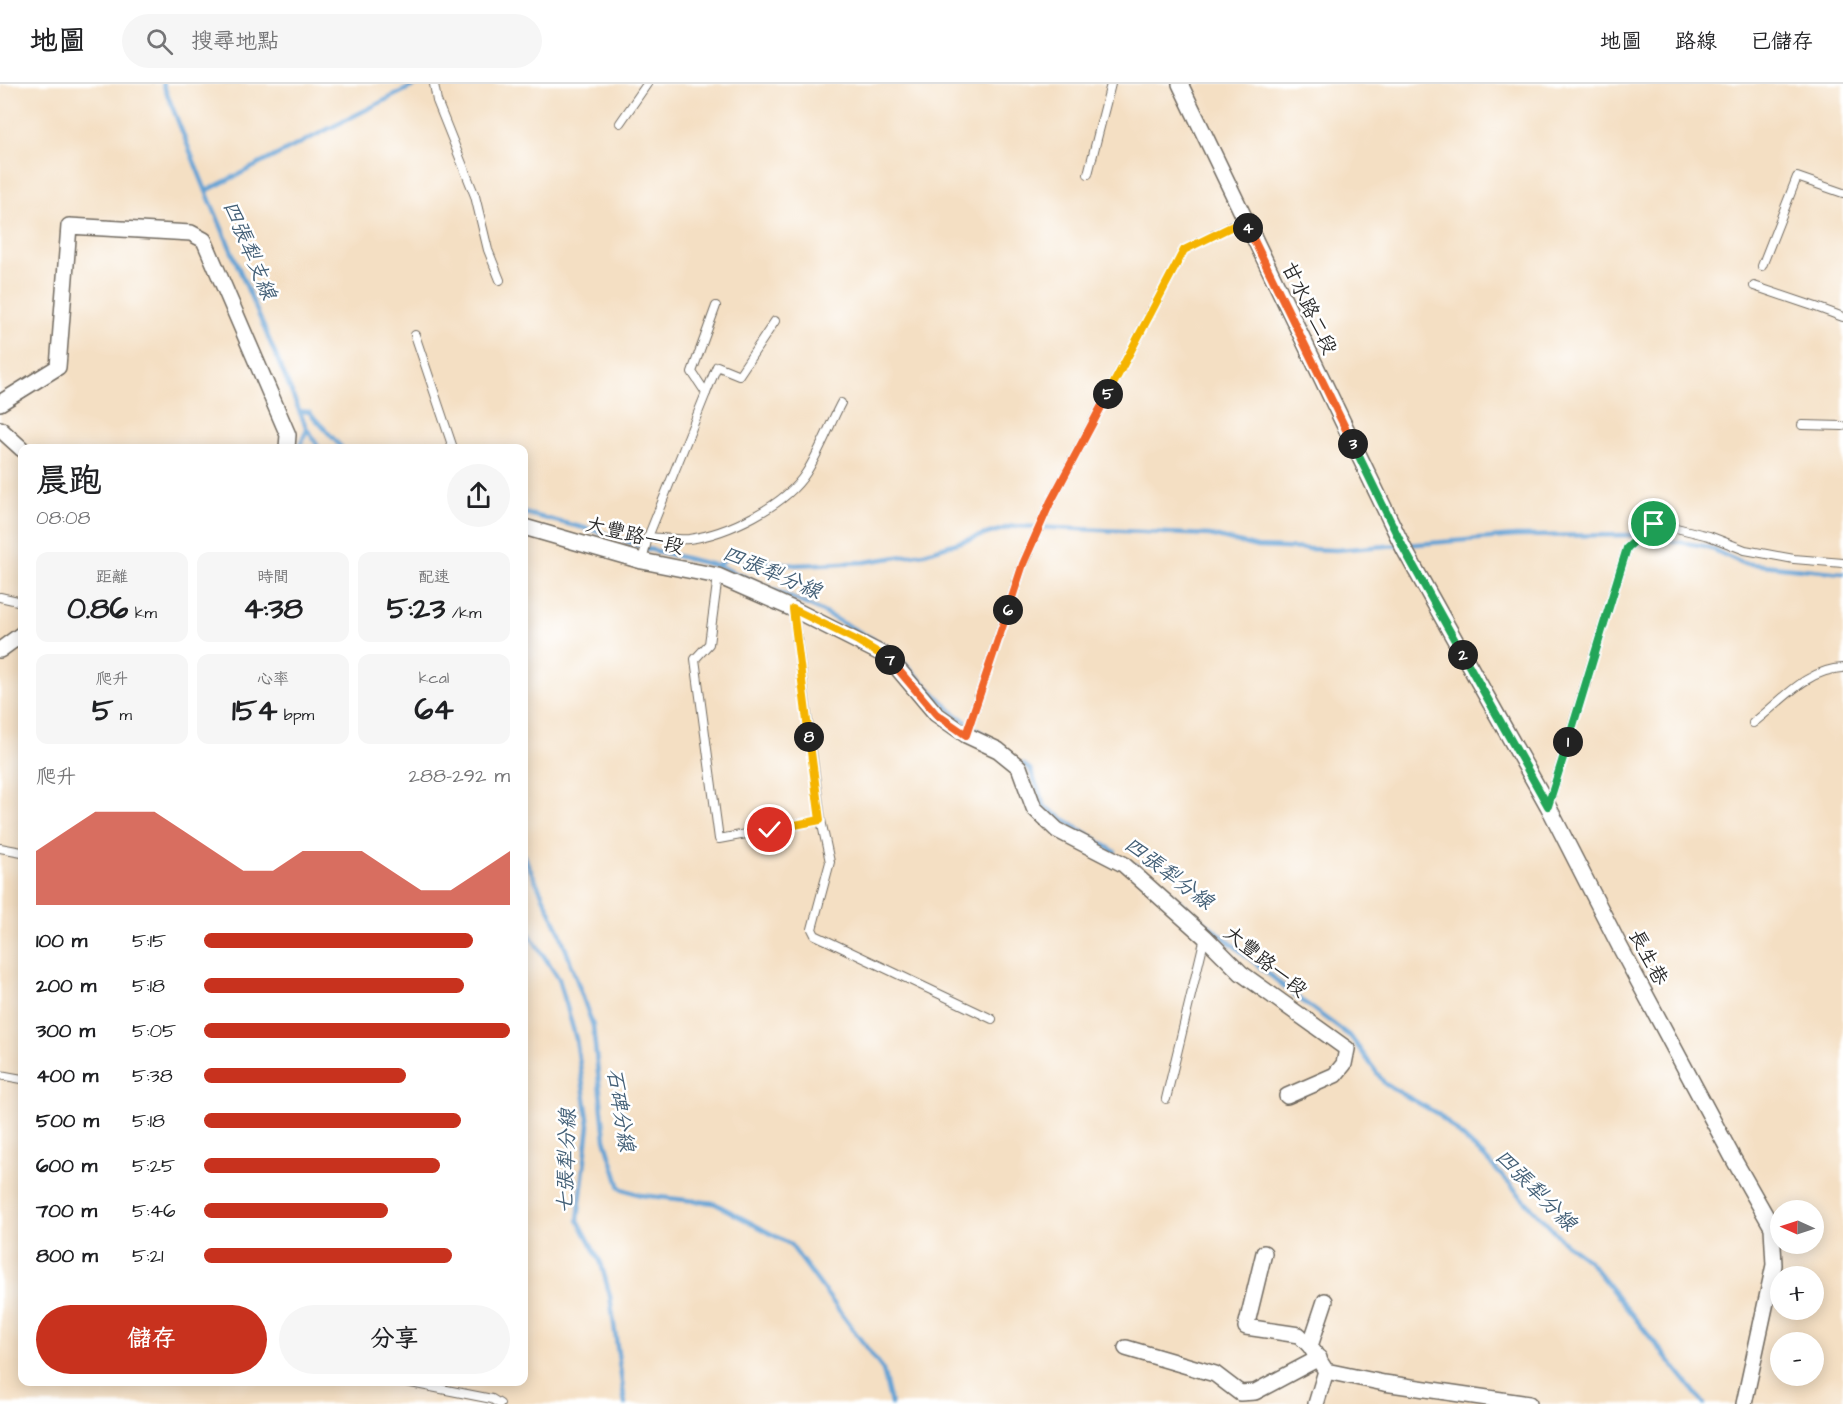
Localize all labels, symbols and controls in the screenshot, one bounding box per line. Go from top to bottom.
search box [122,14,542,68]
text: 地圖 [30,22,86,61]
icon: search [143,25,176,58]
text: 搜尋地點 [191,26,279,57]
text: 地圖 [1600,27,1642,56]
text: 路線 [1675,27,1717,56]
text: 已儲存 [1750,27,1813,56]
water label: 四張犁支線 [216,196,284,305]
pin: 4 [1233,213,1263,243]
text: 4 [1243,217,1253,239]
street label: 甘水路二段 [1275,257,1344,360]
pin: 5 [1093,379,1123,409]
text: 5 [1102,383,1114,405]
pin: 3 [1338,429,1368,459]
text: 3 [1349,433,1357,455]
text: 晨跑 [36,458,102,504]
button: share [447,464,510,527]
pin [1628,498,1679,549]
text: 08:08 [36,504,91,532]
icon: arrive [1637,507,1670,540]
street label: 大豐路一段 [583,510,687,562]
water label: 四張犁分線 [718,539,827,607]
text: 距離 [96,566,128,588]
text: 時間 [257,566,289,588]
text: 配速 [418,566,450,588]
text: 0.86 [67,588,128,630]
text: 4:38 [243,588,303,630]
text: 5:23 [387,588,445,630]
pin: 6 [993,595,1023,625]
text: 6 [1003,599,1013,621]
text: km [128,602,157,624]
text: /km [445,602,481,624]
pin: 2 [1448,640,1478,670]
text: 2 [1458,644,1468,666]
pin: 7 [875,645,905,675]
text: 7 [885,649,895,671]
text: kcal [419,667,449,689]
text: 爬升 [96,668,128,690]
text: 心率 [257,668,289,690]
text: 64 [414,689,454,731]
text: 5 [92,690,113,732]
text: 154 [232,690,277,732]
text: m [113,704,132,726]
text: bpm [277,704,314,726]
pin: 8 [794,722,824,752]
text: 8 [804,726,814,748]
pin: 1 [1553,727,1583,757]
text: 1 [1567,731,1569,753]
text: 288–292 m [409,762,510,790]
text: 爬升 [36,763,76,791]
pin [744,804,795,855]
icon: check [753,813,786,846]
water label: 四張犁分線 [1118,830,1220,917]
street label: 大豐路一段 [1218,919,1313,1004]
street label: 長生巷 [1622,924,1675,991]
text: 100 m [36,927,87,955]
text: 5:15 [132,927,166,955]
text: 200 m [36,972,96,1000]
text: 5:18 [132,972,165,1000]
text: 300 m [36,1017,95,1045]
text: 5:05 [132,1017,176,1045]
text: 400 m [36,1062,98,1090]
text: 5:38 [132,1062,173,1090]
water label: 石碑分線 [600,1066,642,1155]
text: 500 m [36,1107,99,1135]
text: 5:18 [132,1107,165,1135]
water label: 七張犁分線 [550,1107,583,1214]
water label: 四張犁分線 [1488,1143,1584,1238]
text: 600 m [36,1152,97,1180]
text: 5:25 [132,1152,175,1180]
text: 700 m [36,1197,97,1225]
text: 5:46 [132,1197,176,1225]
north arrow [1770,1200,1824,1254]
map controls [1770,1200,1824,1386]
text: 800 m [36,1242,98,1270]
text: 5:21 [132,1242,164,1270]
button: + [1770,1266,1824,1320]
button: 儲存 [36,1305,267,1374]
button: 分享 [279,1305,510,1374]
button: − [1770,1332,1824,1386]

